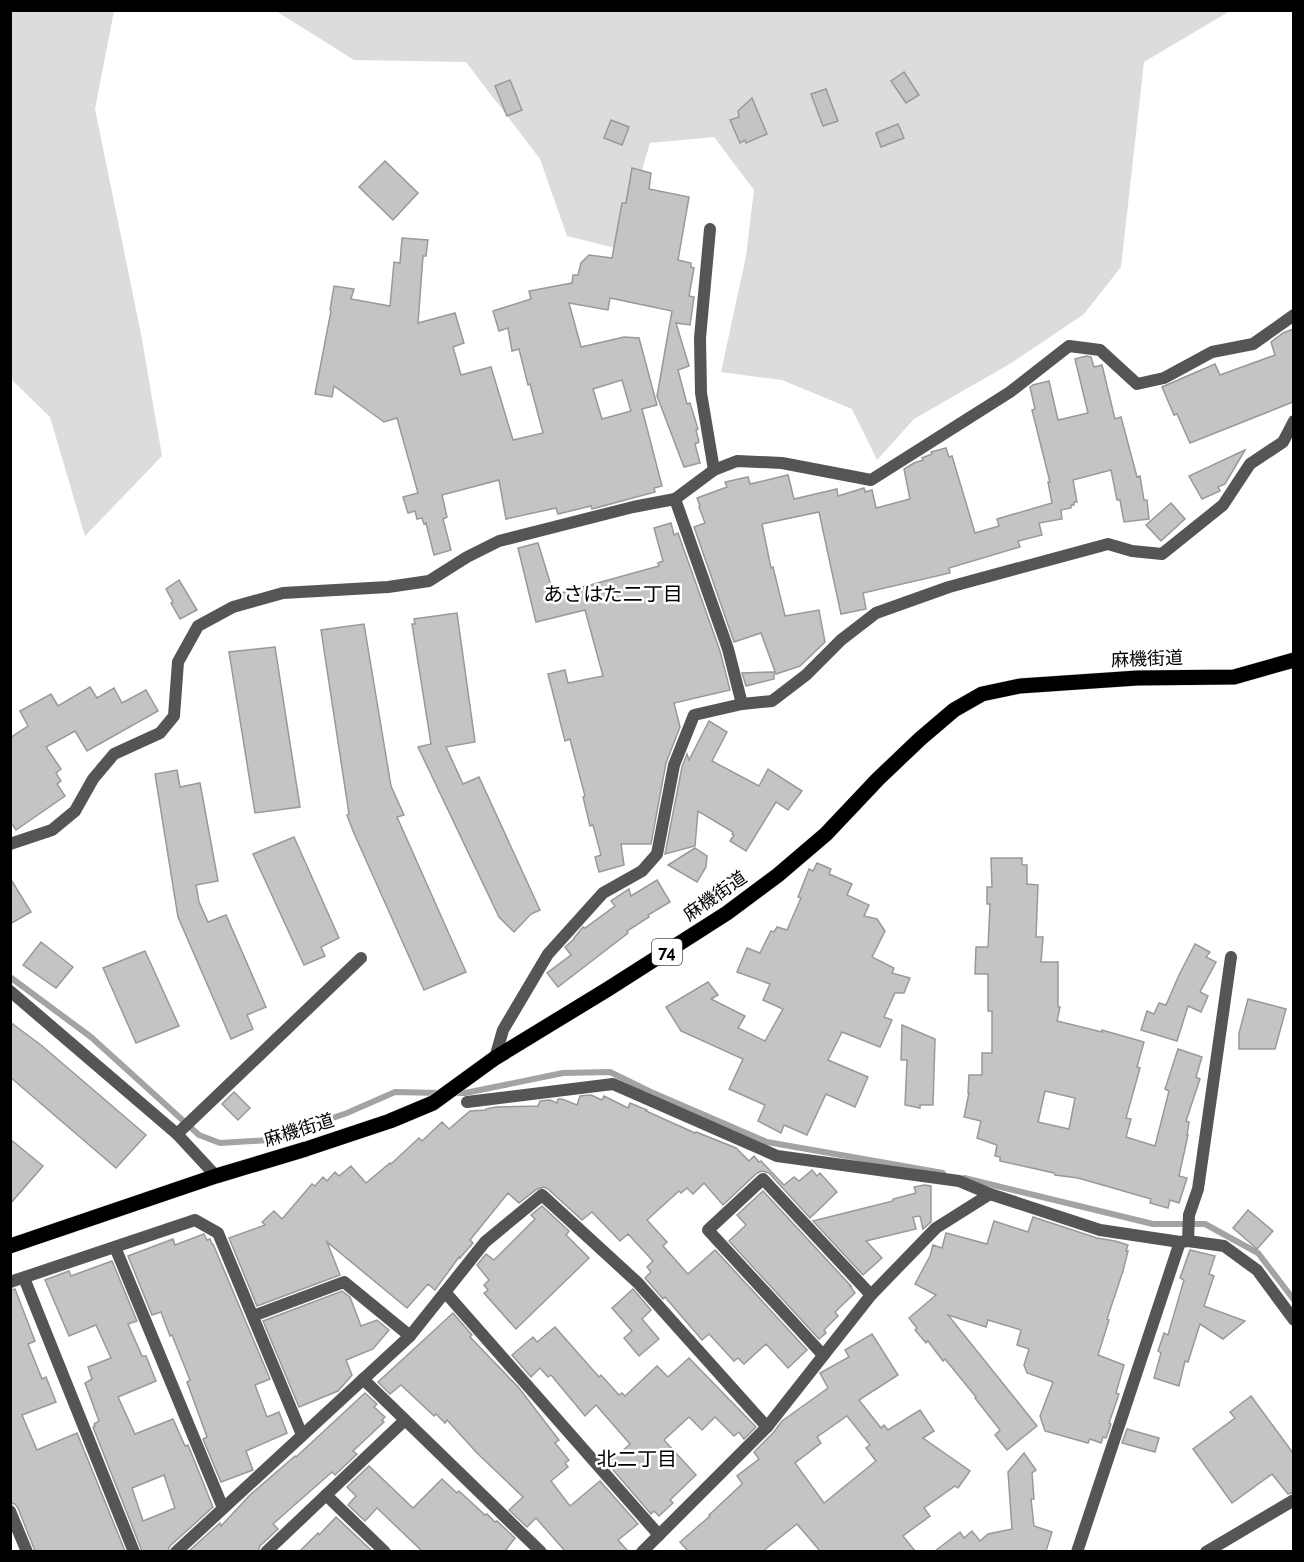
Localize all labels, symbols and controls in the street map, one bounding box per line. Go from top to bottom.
district label: あさはた二丁目 [543,582,683,606]
street label: 麻機街道 [1111,647,1183,670]
street label: 麻機街道 [679,866,750,925]
road number: 74 [652,939,682,965]
street label: 麻機街道 [261,1109,336,1150]
district label: 北二丁目 [597,1447,677,1471]

